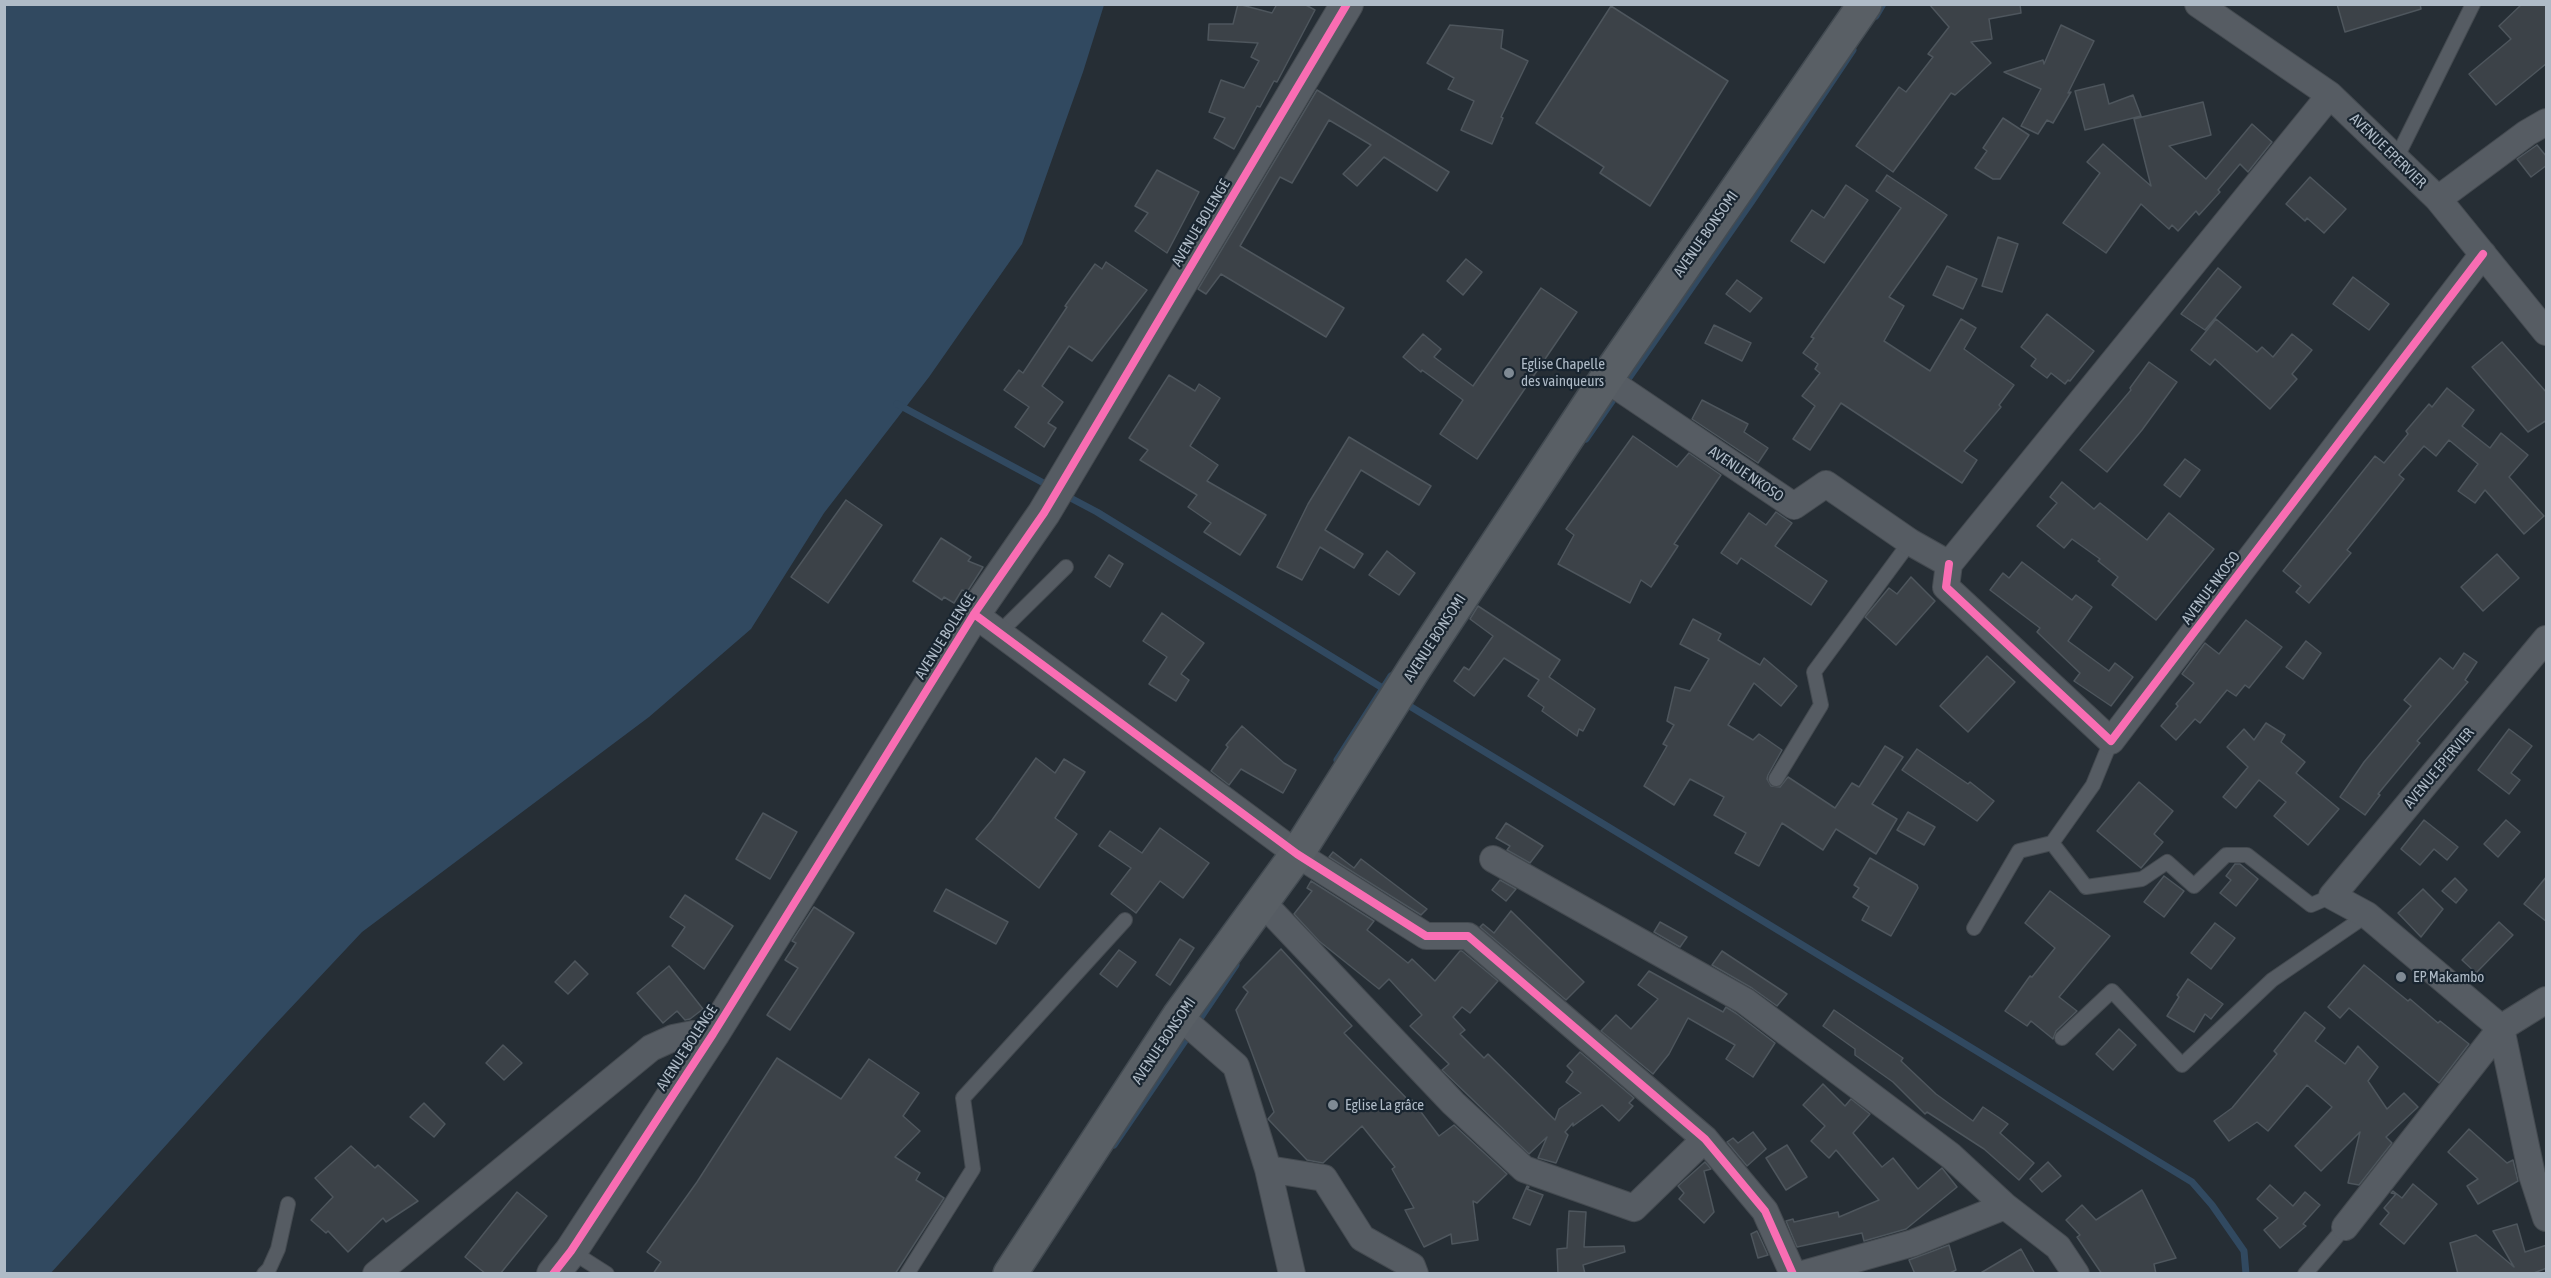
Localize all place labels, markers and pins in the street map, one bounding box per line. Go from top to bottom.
place label: Eglise Chapelle des vainqueurs [1521,355,1605,390]
marker: Eglise Chapelle des vainqueurs [1502,366,1516,380]
place label: EP Makambo [2413,968,2484,986]
marker: EP Makambo [2394,970,2408,984]
place label: Eglise La grâce [1345,1096,1424,1114]
marker: Eglise La grâce [1326,1098,1340,1112]

